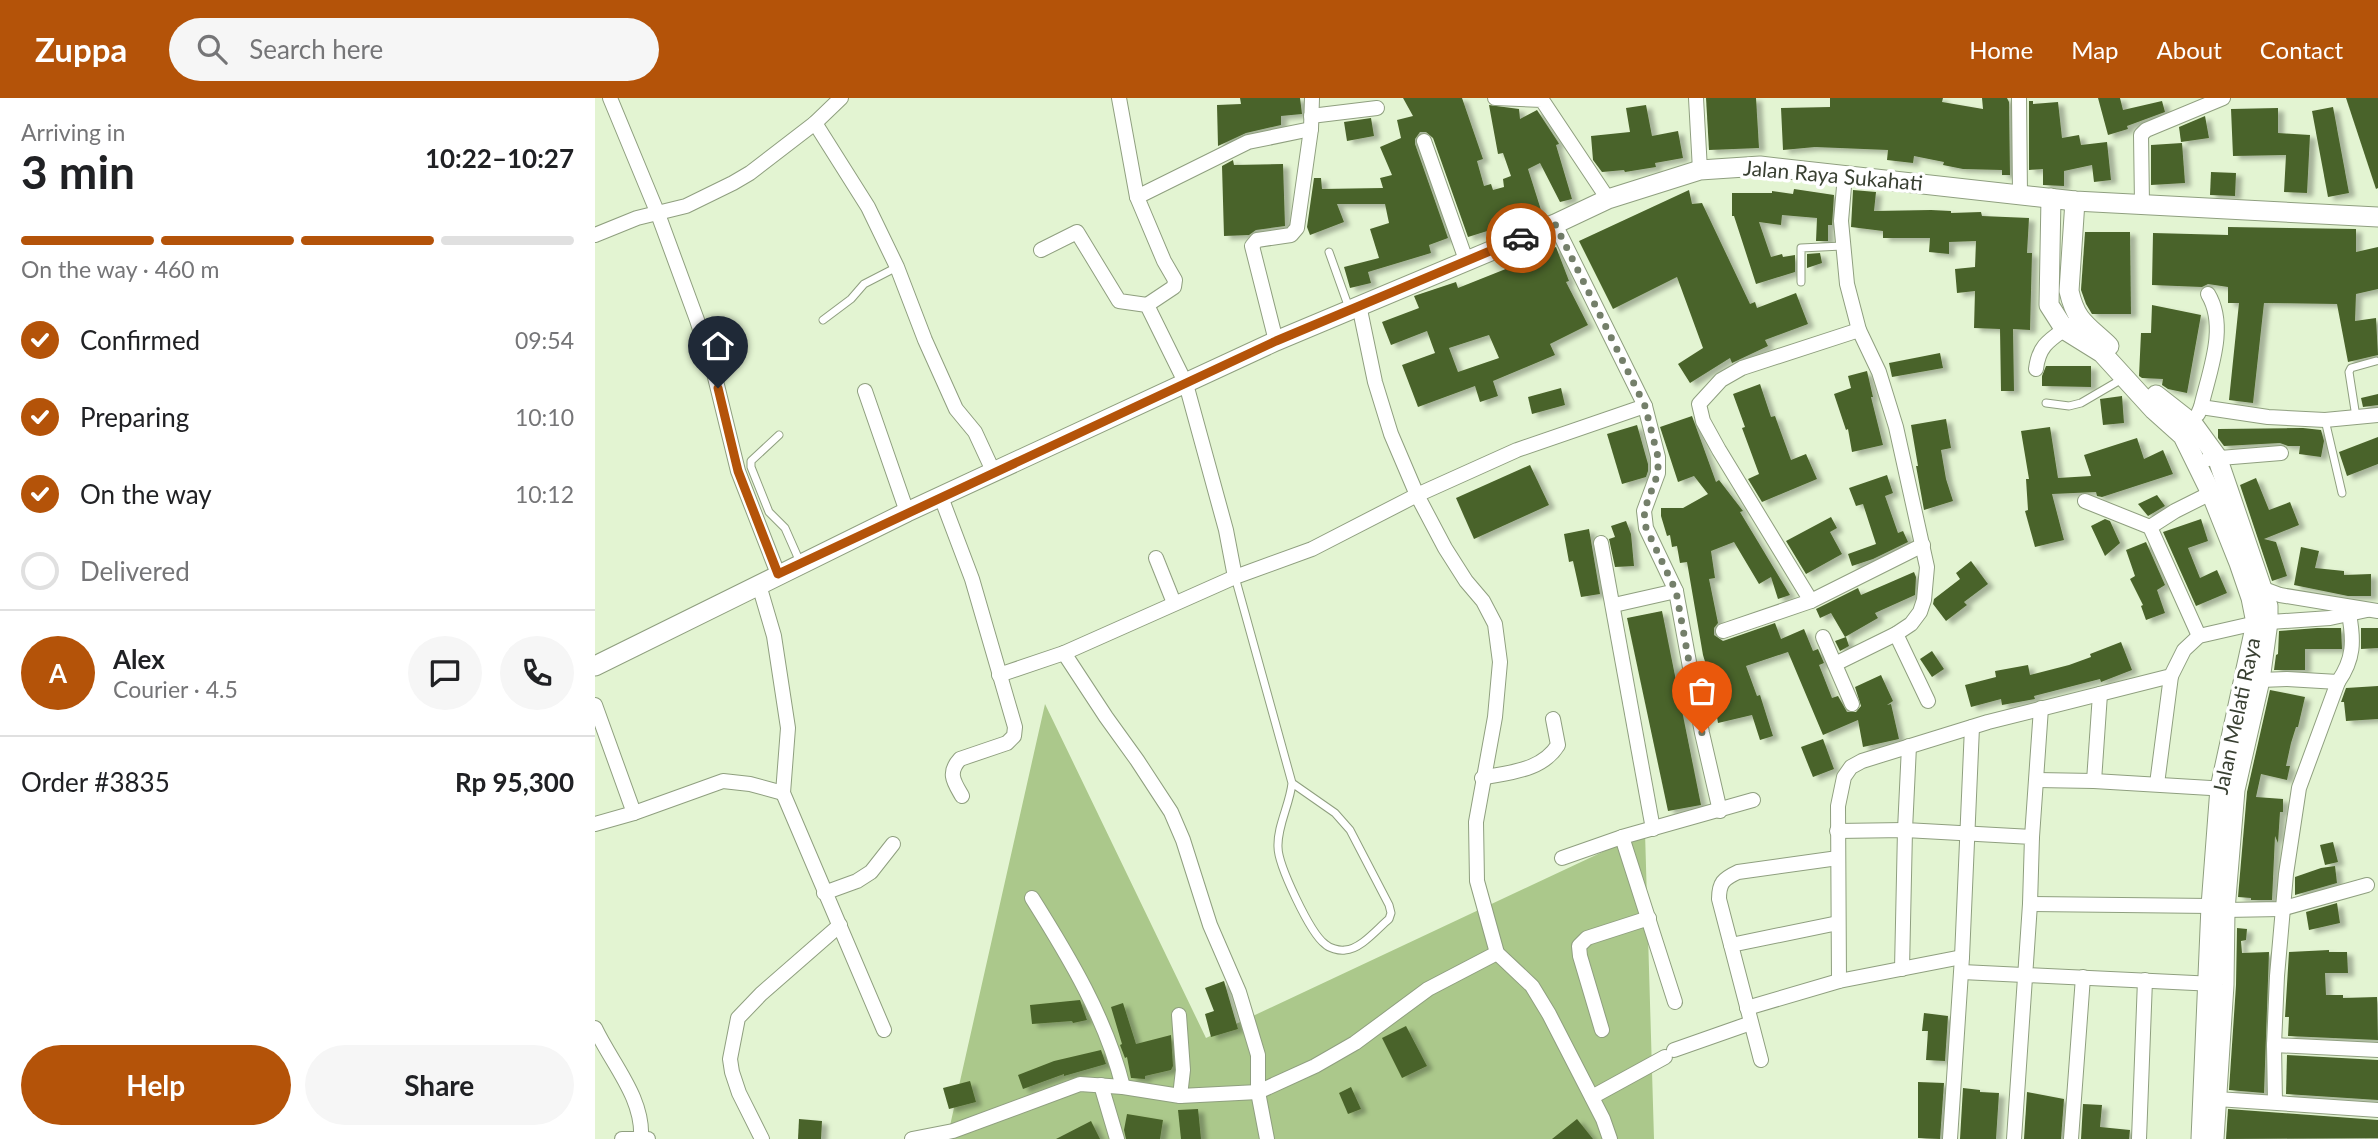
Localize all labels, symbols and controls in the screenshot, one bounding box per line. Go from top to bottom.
search box [169,18,659,81]
text: Zuppa [35,29,127,69]
icon: search [193,30,231,68]
text: Search here [249,33,383,65]
text: Home [1969,35,2033,64]
text: Map [2071,35,2119,64]
text: About [2157,35,2222,64]
text: Contact [2260,35,2343,64]
text: Arriving in [21,118,125,146]
text: 10:22–10:27 [425,142,574,174]
text: 3 min [21,144,135,199]
street label: Jalan Raya Sukahati [1742,154,1924,195]
courier [1486,203,1556,273]
icon: car [1502,219,1540,257]
text: On the way · 460 m [21,255,220,283]
pin [688,316,748,388]
icon: check [21,321,59,359]
text: Confirmed [80,324,200,356]
text: 09:54 [515,326,574,354]
icon: home [699,327,737,365]
icon: check [21,398,59,436]
text: Preparing [80,401,189,433]
text: 10:10 [515,403,574,431]
icon: check [21,475,59,513]
text: On the way [80,478,212,510]
text: 10:12 [515,480,574,508]
text: Delivered [80,555,190,587]
street label: Jalan Melati Raya [2207,635,2264,796]
button: chat [408,636,482,710]
button: phone [500,636,574,710]
text: Alex [113,643,165,675]
text: A [49,657,67,689]
pin [1672,661,1732,733]
icon: bag [1683,672,1721,710]
text: Courier · 4.5 [113,675,238,703]
text: Order #3835 [21,766,170,798]
text: Rp 95,300 [455,766,574,798]
button: Help [21,1045,291,1125]
button: Share [305,1045,574,1125]

